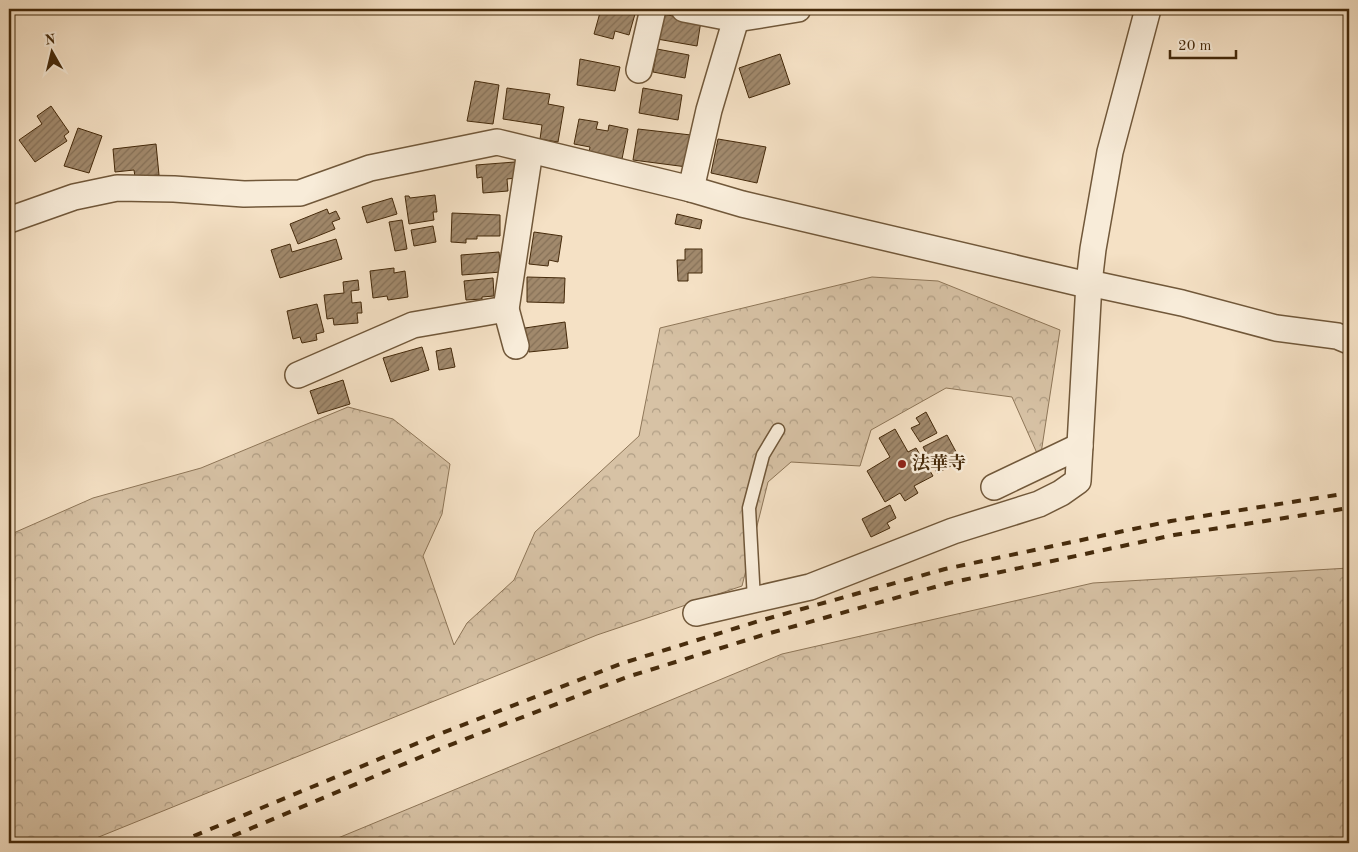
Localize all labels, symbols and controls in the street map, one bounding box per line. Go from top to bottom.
north arrow [28,28,78,78]
scale bar [1170,28,1237,60]
text: N [44,32,57,48]
text: 20 m [1178,39,1212,54]
place label: 法華寺 [912,453,966,473]
marker: 法華寺 [896,458,908,470]

